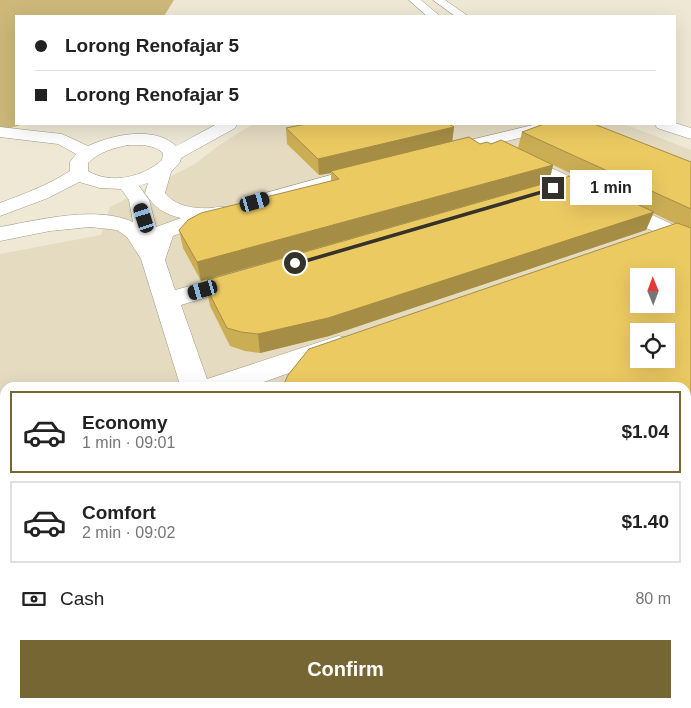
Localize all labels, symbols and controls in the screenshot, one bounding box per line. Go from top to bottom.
text: Lorong Renofajar 5 [65,35,239,56]
text: Lorong Renofajar 5 [65,84,239,105]
callout: 1 min [570,170,653,206]
route end [542,177,564,199]
text: 1 min [590,179,632,196]
car [238,191,271,213]
car [132,201,155,235]
route start [284,252,306,274]
north arrow [630,268,675,312]
map controls [630,268,675,368]
car [186,279,219,301]
button: locate [630,323,675,368]
icon: car [22,410,67,455]
text: Economy [82,412,168,433]
text: $1.04 [621,421,669,442]
text: 1 min · 09:01 [82,434,175,451]
icon: car [22,500,67,545]
text: Comfort [82,502,156,523]
text: $1.40 [621,511,669,532]
text: 2 min · 09:02 [82,524,175,541]
icon: cash [20,585,48,613]
text: Cash [60,588,104,609]
text: 80 m [635,590,671,607]
button: Confirm [20,640,671,698]

